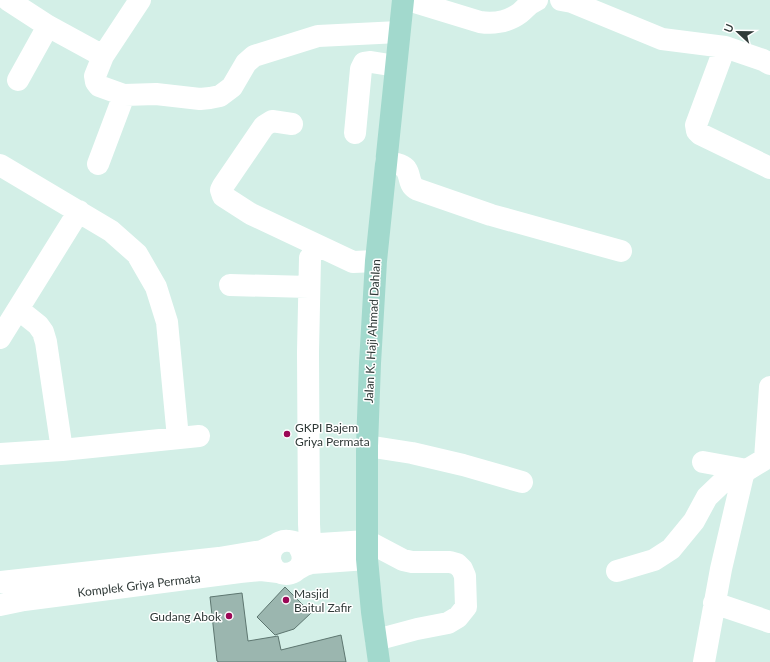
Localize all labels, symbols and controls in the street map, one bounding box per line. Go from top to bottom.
north arrow [718,12,758,52]
text: U [721,22,736,34]
street label: Jalan K. Haji Ahmad Dahlan [361,259,383,403]
place label: GKPI Bajem Griya Permata [295,420,370,449]
marker: GKPI Bajem Griya Permata [282,429,292,439]
street label: Komplek Griya Permata [77,570,201,600]
place label: Masjid Baitul Zafir [294,586,352,615]
marker: Masjid Baitul Zafir [281,595,291,605]
place label: Gudang Abok [150,609,222,624]
marker: Gudang Abok [224,611,234,621]

